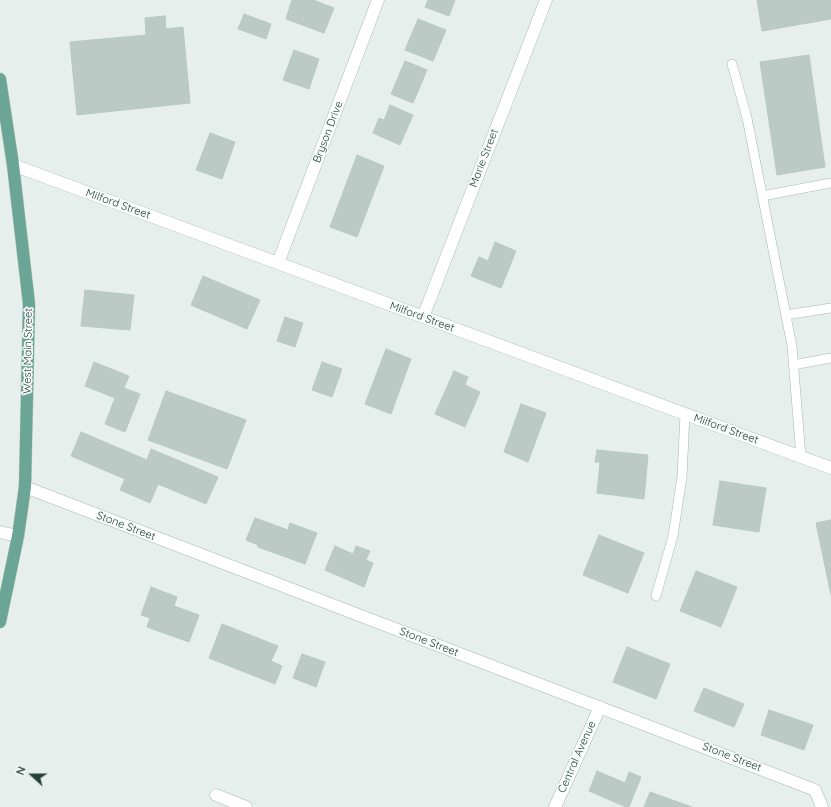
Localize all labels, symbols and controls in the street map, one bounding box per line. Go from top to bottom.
street label: Bryson Drive [310,99,346,165]
street label: Marie Street [467,127,501,189]
street label: Milford Street [84,186,152,222]
street label: Milford Street [388,299,456,335]
street label: West Main Street [21,308,35,394]
street label: Milford Street [692,411,760,447]
street label: Stone Street [95,509,157,543]
street label: Stone Street [398,625,460,659]
street label: Central Avenue [555,719,599,795]
street label: Stone Street [701,740,763,774]
north arrow [12,755,52,795]
text: N [13,764,29,777]

